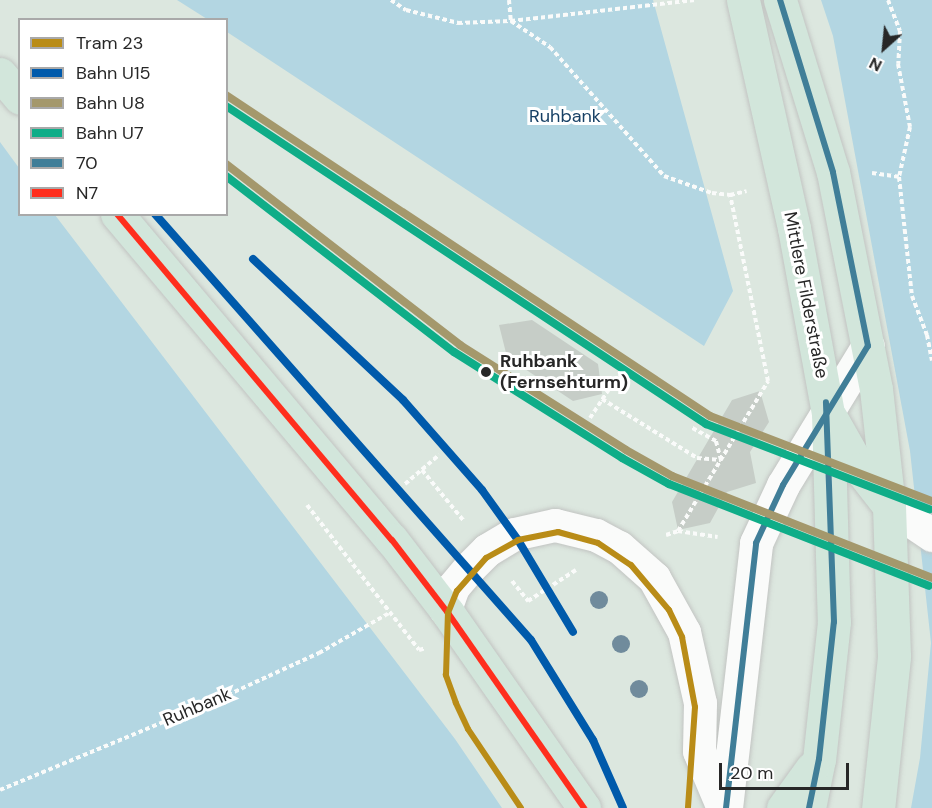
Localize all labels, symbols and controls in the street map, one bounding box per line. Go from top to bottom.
legend [18,18,228,216]
north arrow [854,18,914,78]
text: Tram 23 [76,31,143,55]
text: N [866,52,886,76]
text: Bahn U15 [76,61,151,85]
text: Bahn U8 [76,91,145,115]
park label: Ruhbank [529,105,601,127]
text: Bahn U7 [76,121,144,145]
text: 70 [76,151,98,175]
text: N7 [76,181,98,205]
street label: Mittlere Filderstraße [779,210,833,380]
place label: Ruhbank (Fernsehturm) [500,351,628,394]
marker: Ruhbank (Fernsehturm) [477,363,495,381]
street label: Ruhbank [160,683,234,731]
scale bar [722,751,852,789]
text: 20 m [730,761,773,785]

